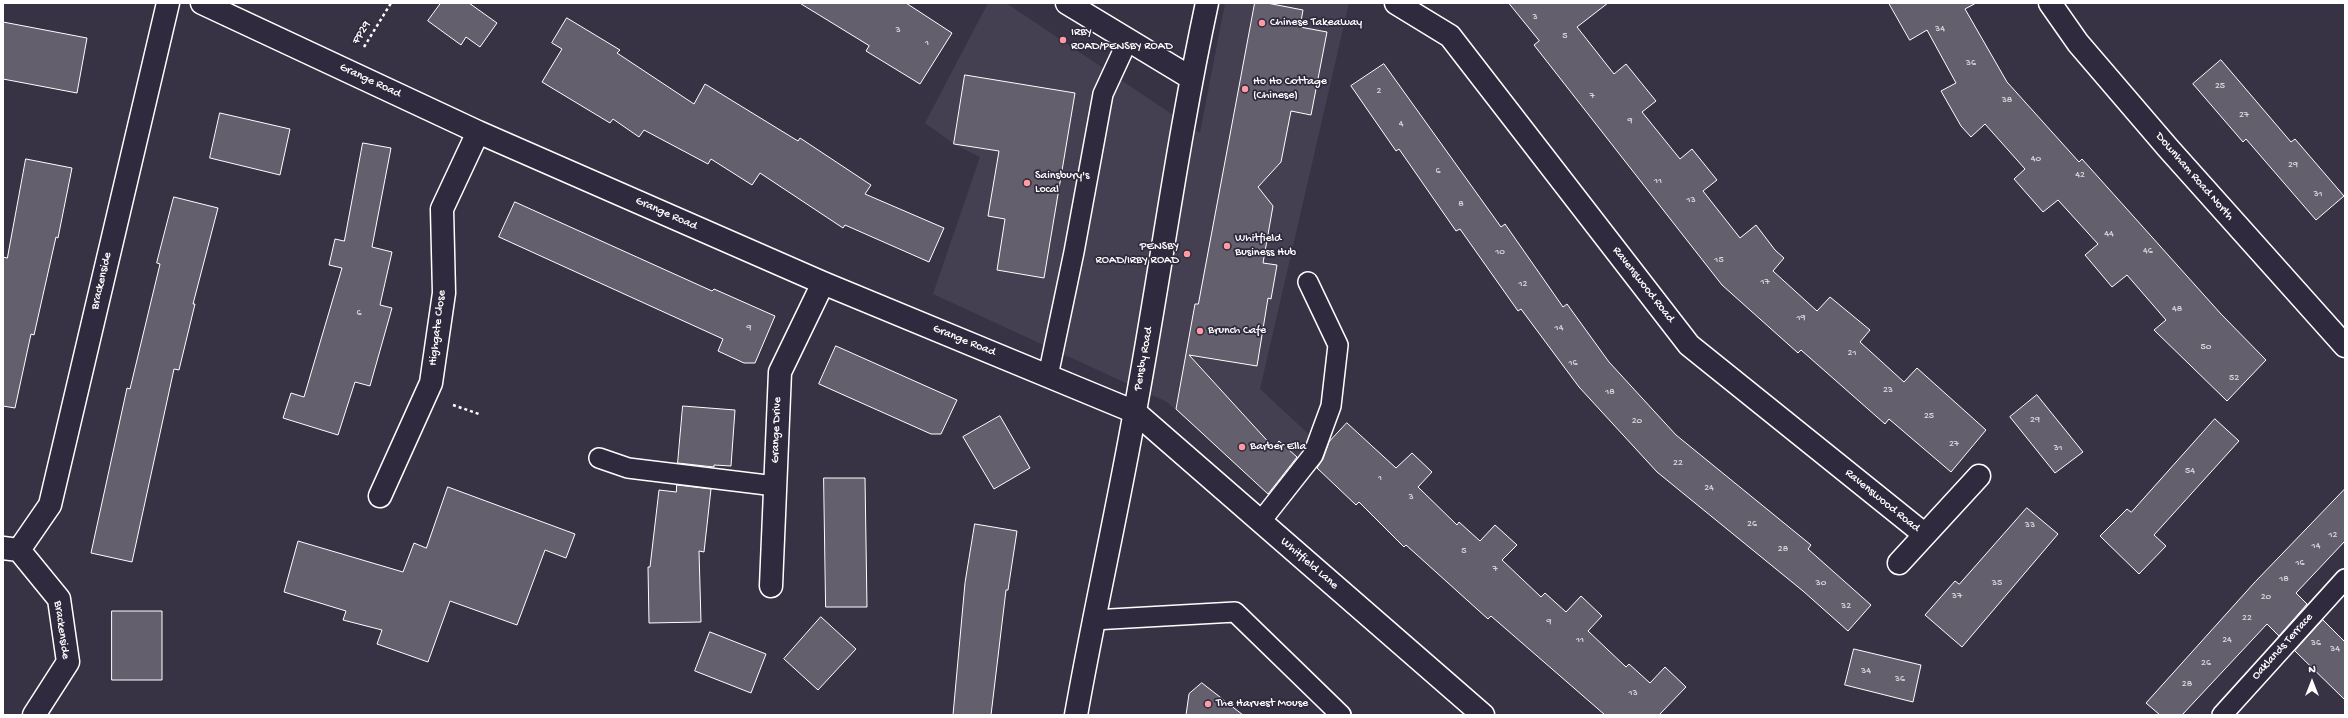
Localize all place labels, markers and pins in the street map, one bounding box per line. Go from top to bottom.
place label: Chinese Takeaway [1270,16,1362,30]
marker: Chinese Takeaway [1257,18,1267,28]
place label: IRBY ROAD/PENSBY ROAD [1071,26,1173,54]
marker: IRBY ROAD/PENSBY ROAD [1058,35,1068,45]
place label: Ho Ho Cottage (Chinese) [1253,75,1327,103]
marker: Ho Ho Cottage (Chinese) [1240,84,1250,94]
place label: Sainsbury's Local [1035,169,1090,197]
marker: Sainsbury's Local [1022,178,1032,188]
place label: Whitfield Business Hub [1235,232,1296,260]
place label: PENSBY ROAD/IRBY ROAD [1096,240,1179,268]
marker: Whitfield Business Hub [1222,241,1232,251]
marker: PENSBY ROAD/IRBY ROAD [1182,249,1192,259]
place label: Brunch Cafe [1208,324,1266,338]
marker: Brunch Cafe [1195,326,1205,336]
place label: Barber Ella [1250,440,1306,454]
marker: Barber Ella [1237,442,1247,452]
place label: The Harvest Mouse [1216,697,1308,711]
marker: The Harvest Mouse [1203,699,1213,709]

